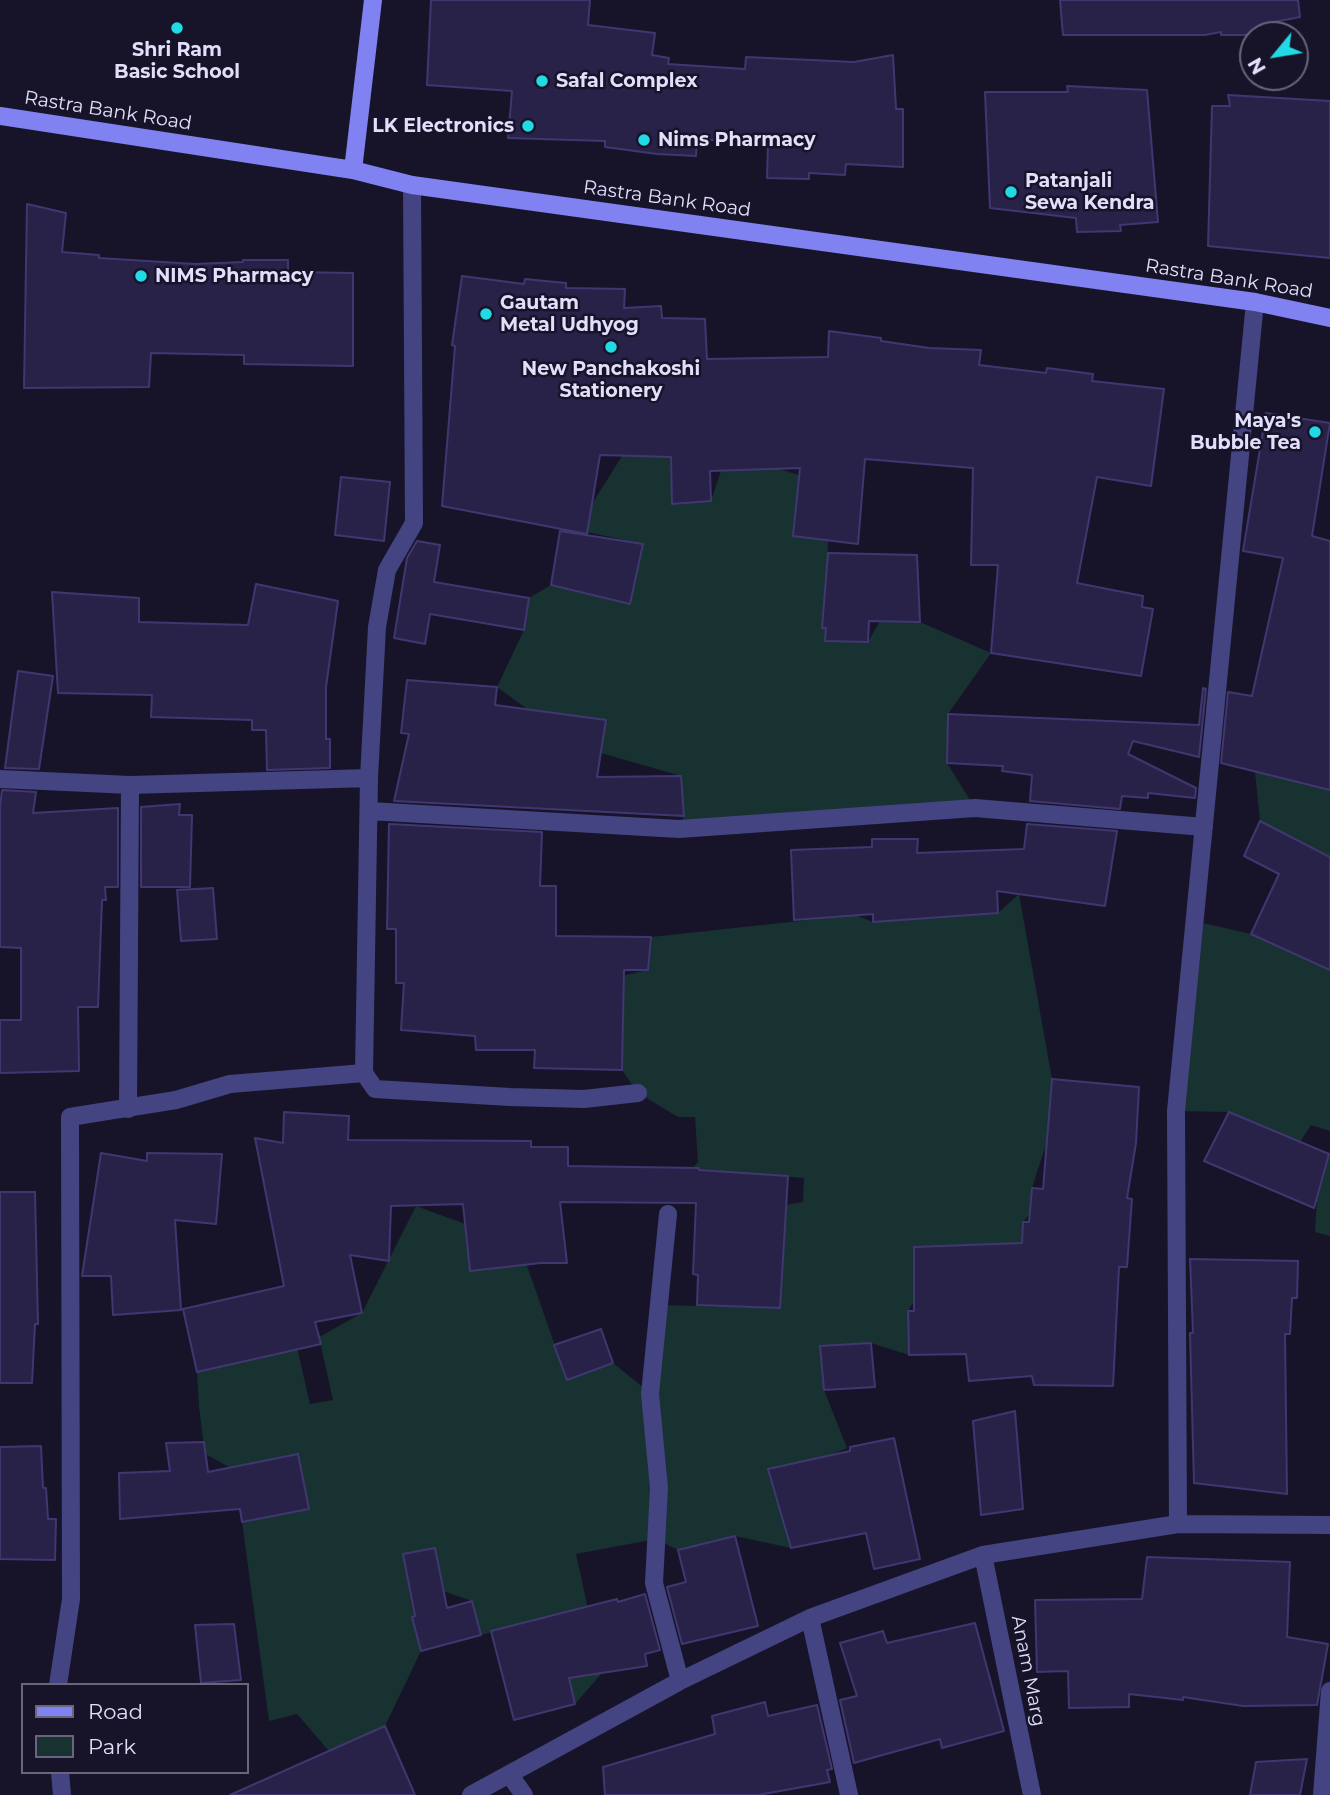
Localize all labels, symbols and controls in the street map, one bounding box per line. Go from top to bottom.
marker: Shri Ram Basic School [169,20,185,36]
north arrow [1239,21,1309,91]
place label: Shri Ram Basic School [114,39,240,83]
text: N [1243,53,1271,78]
place label: Safal Complex [556,70,697,92]
marker: Safal Complex [534,73,550,89]
street label: Rastra Bank Road [23,87,193,135]
place label: LK Electronics [372,115,514,137]
marker: LK Electronics [520,118,536,134]
place label: Nims Pharmacy [658,129,816,151]
marker: Nims Pharmacy [636,132,652,148]
place label: Patanjali Sewa Kendra [1025,170,1155,214]
street label: Rastra Bank Road [582,176,752,222]
marker: Patanjali Sewa Kendra [1003,184,1019,200]
street label: Rastra Bank Road [1144,255,1314,303]
place label: NIMS Pharmacy [155,265,313,287]
marker: NIMS Pharmacy [133,268,149,284]
place label: Gautam Metal Udhyog [500,292,639,336]
marker: Gautam Metal Udhyog [478,306,494,322]
marker: New Panchakoshi Stationery [603,339,619,355]
place label: New Panchakoshi Stationery [522,358,700,402]
place label: Maya's Bubble Tea [1190,410,1301,454]
marker: Maya's Bubble Tea [1307,424,1323,440]
street label: Anam Marg [1006,1614,1050,1728]
legend [21,1683,248,1774]
text: Road [88,1699,143,1724]
text: Park [88,1734,136,1759]

